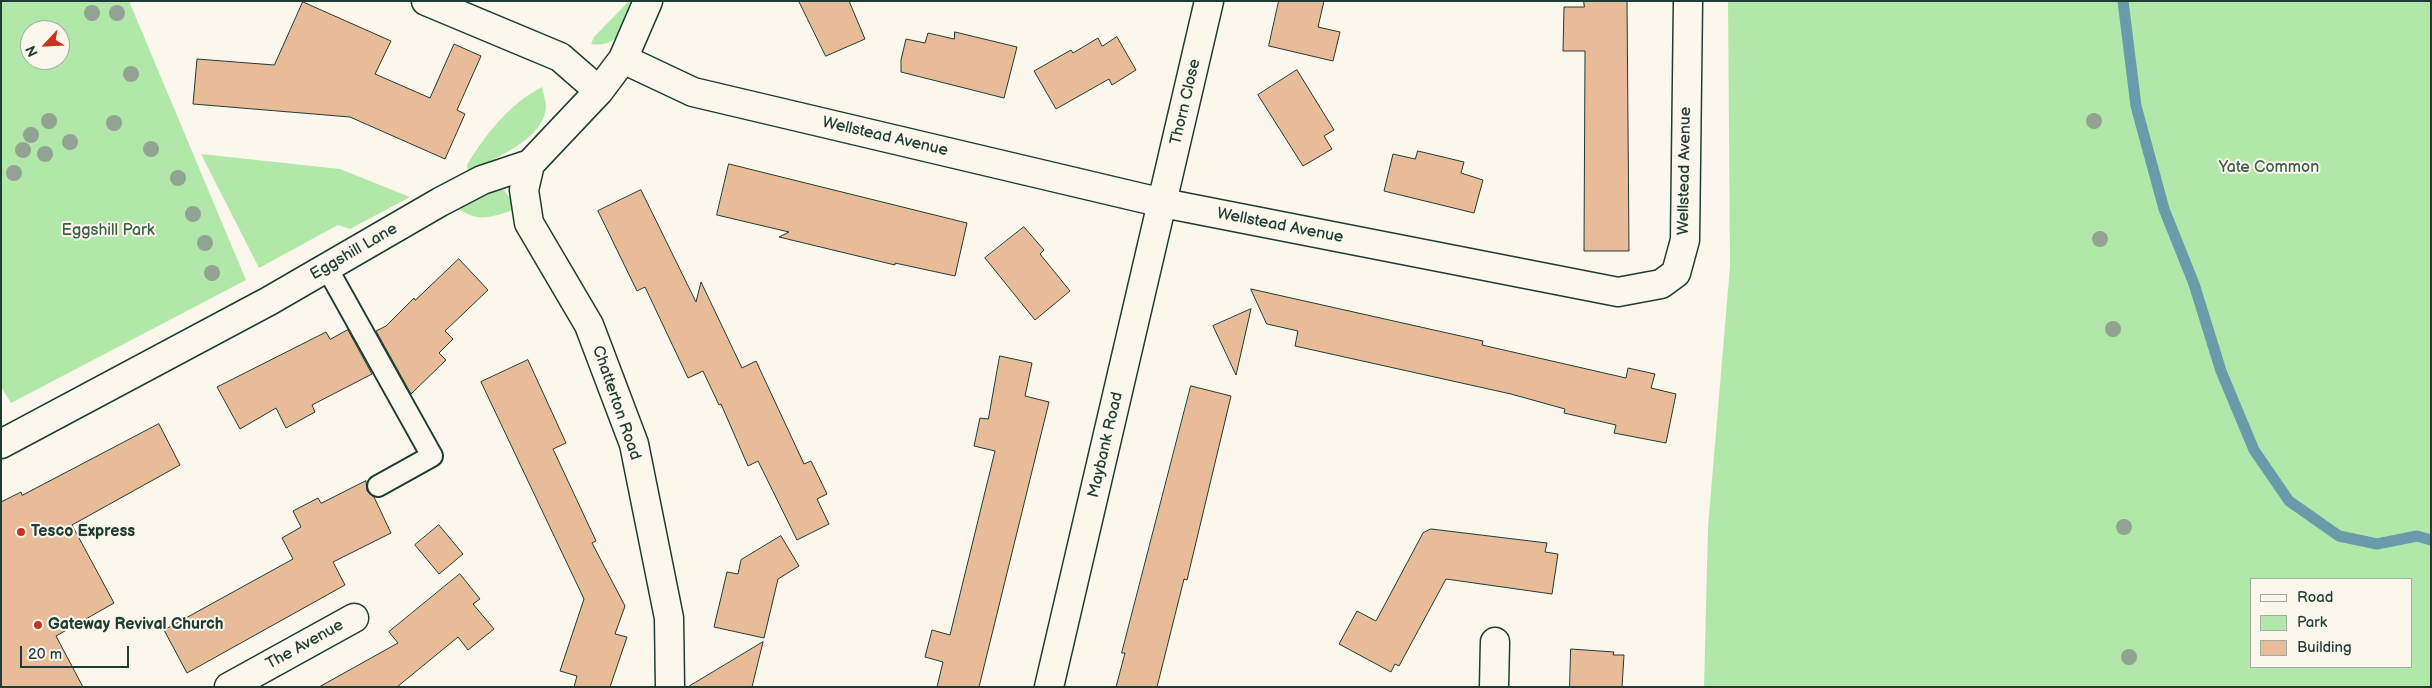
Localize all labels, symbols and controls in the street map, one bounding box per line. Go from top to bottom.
north arrow [20,20,70,70]
text: N [22,43,42,59]
street label: Thorn Close [1167,57,1205,147]
street label: Wellstead Avenue [1674,107,1696,235]
street label: Wellstead Avenue [820,113,950,161]
park label: Yate Common [2219,158,2319,178]
street label: Wellstead Avenue [1215,204,1345,248]
street label: Eggshill Lane [307,219,401,285]
park label: Eggshill Park [61,221,155,241]
street label: Chatterton Road [587,343,645,463]
street label: Maybank Road [1084,390,1128,500]
place label: Tesco Express [31,522,135,542]
marker: Tesco Express [15,526,27,538]
legend [2250,578,2412,668]
text: Road [2297,588,2333,607]
text: Park [2297,613,2327,632]
place label: Gateway Revival Church [48,615,223,635]
street label: The Avenue [263,616,347,674]
marker: Gateway Revival Church [32,619,44,631]
scale bar [22,636,131,668]
text: Building [2297,638,2352,657]
text: 20 m [28,645,62,664]

